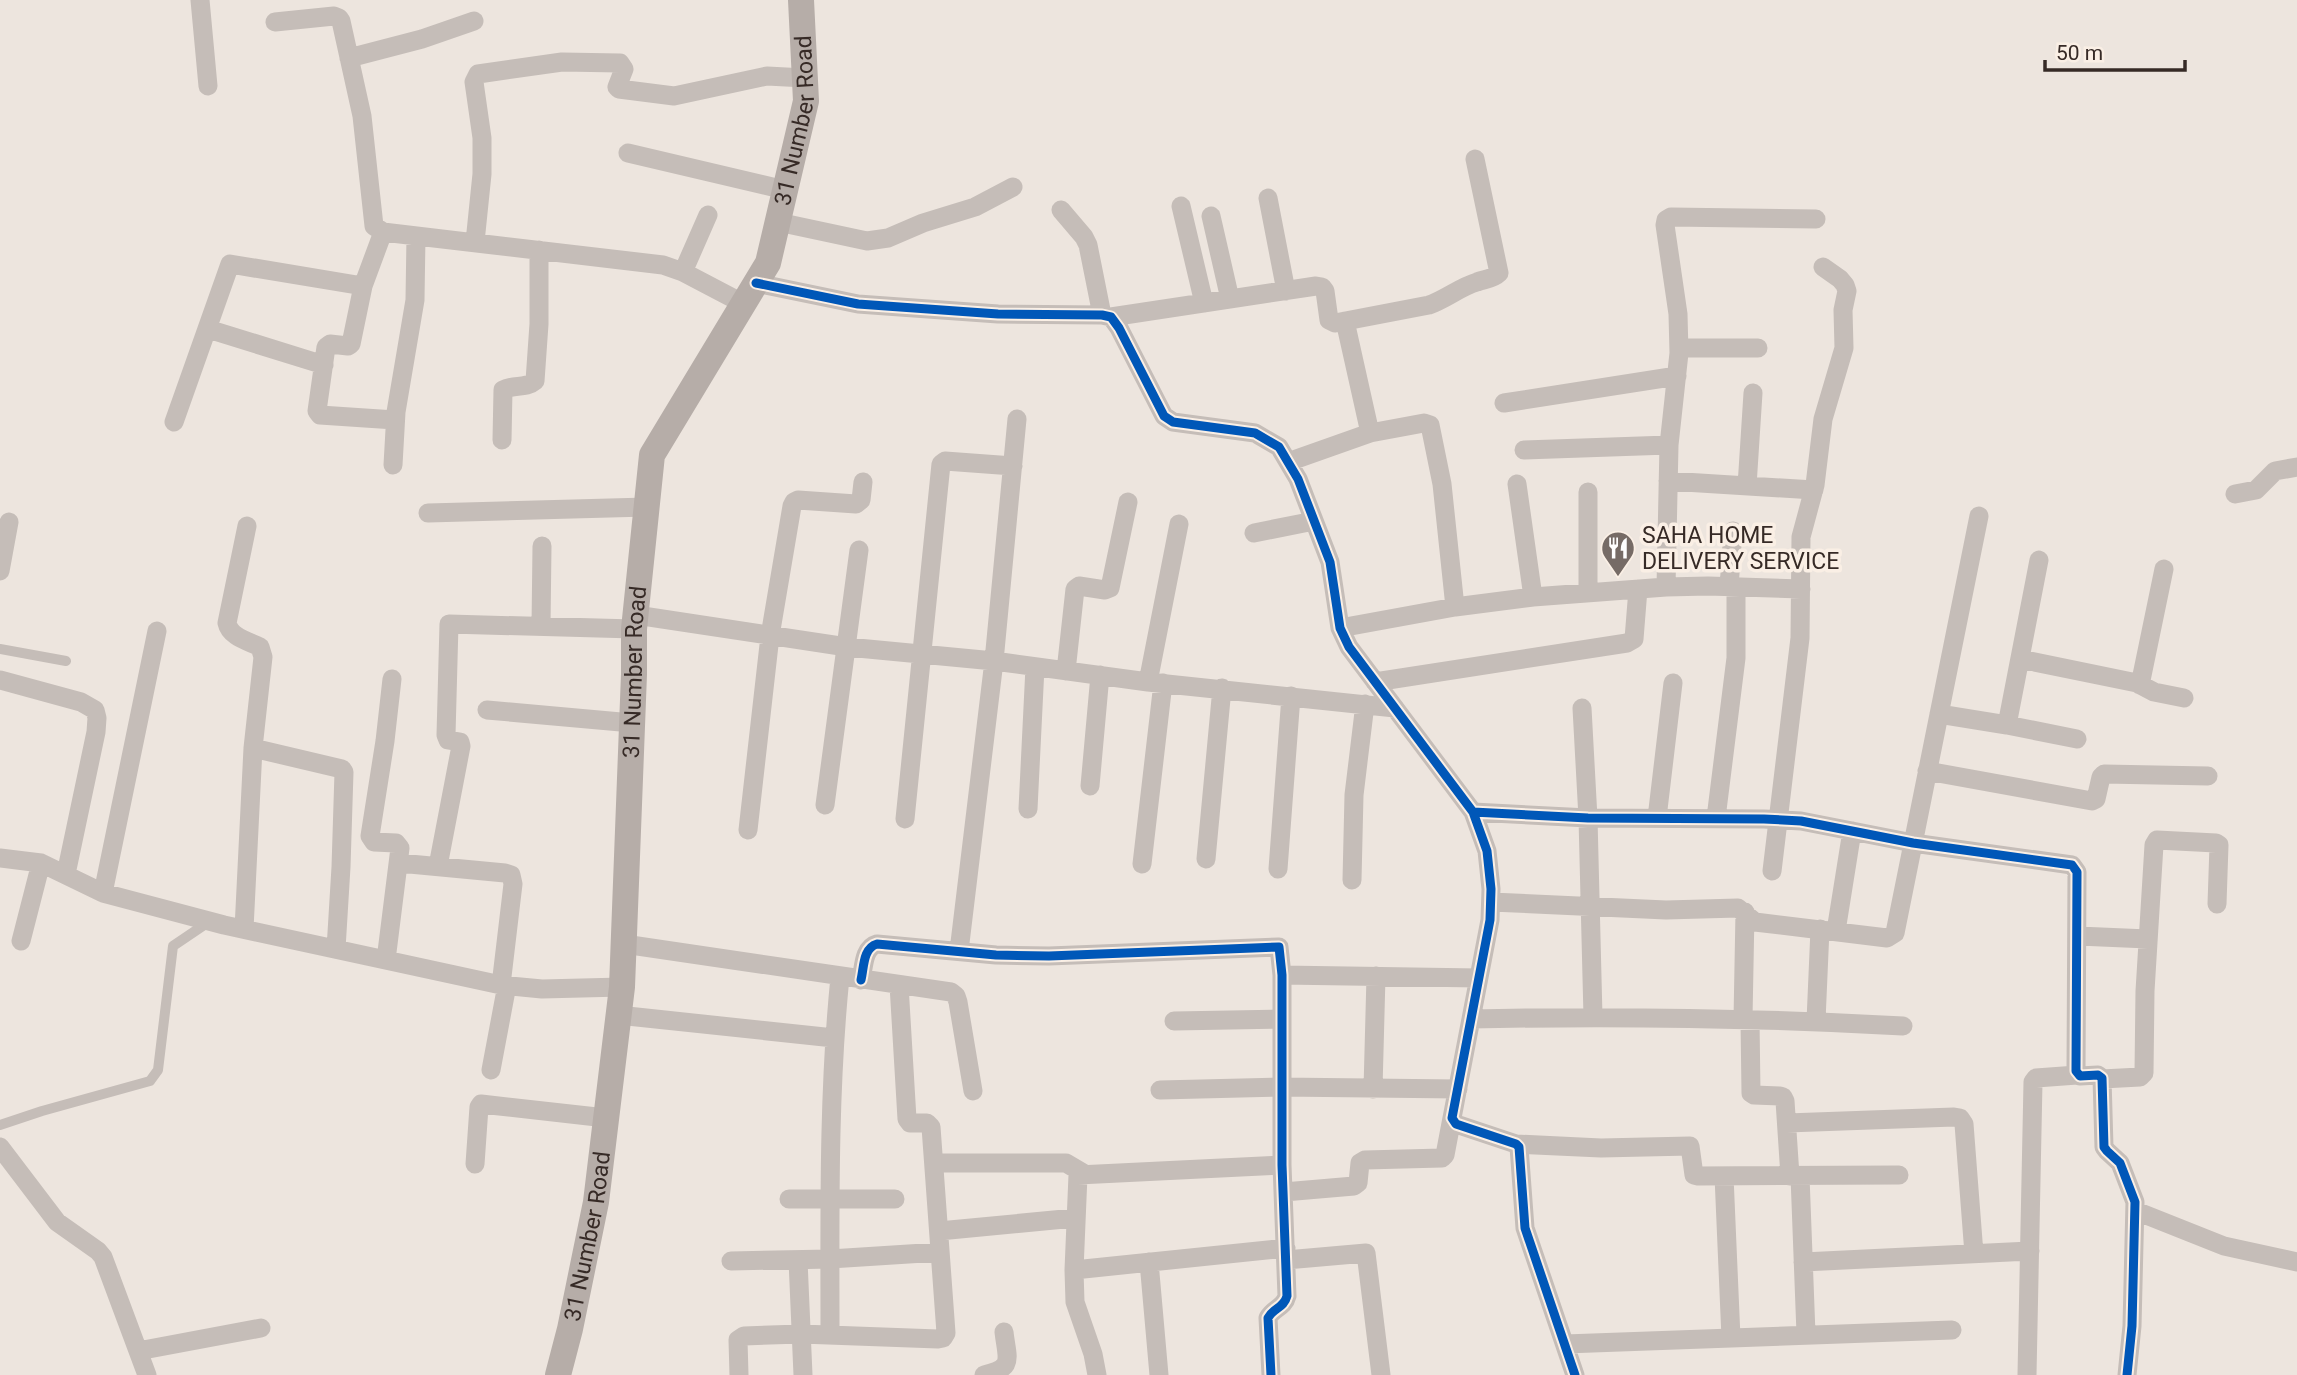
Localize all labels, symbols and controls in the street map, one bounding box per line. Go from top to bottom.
scale bar [2045,28,2185,72]
street label: 31 Number Road [769,35,820,208]
text: 50 m [2056,41,2103,65]
place label: SAHA HOME DELIVERY SERVICE [1642,522,1839,575]
restaurant icon: SAHA HOME DELIVERY SERVICE [1599,529,1637,578]
street label: 31 Number Road [618,585,652,759]
street label: 31 Number Road [559,1150,616,1324]

